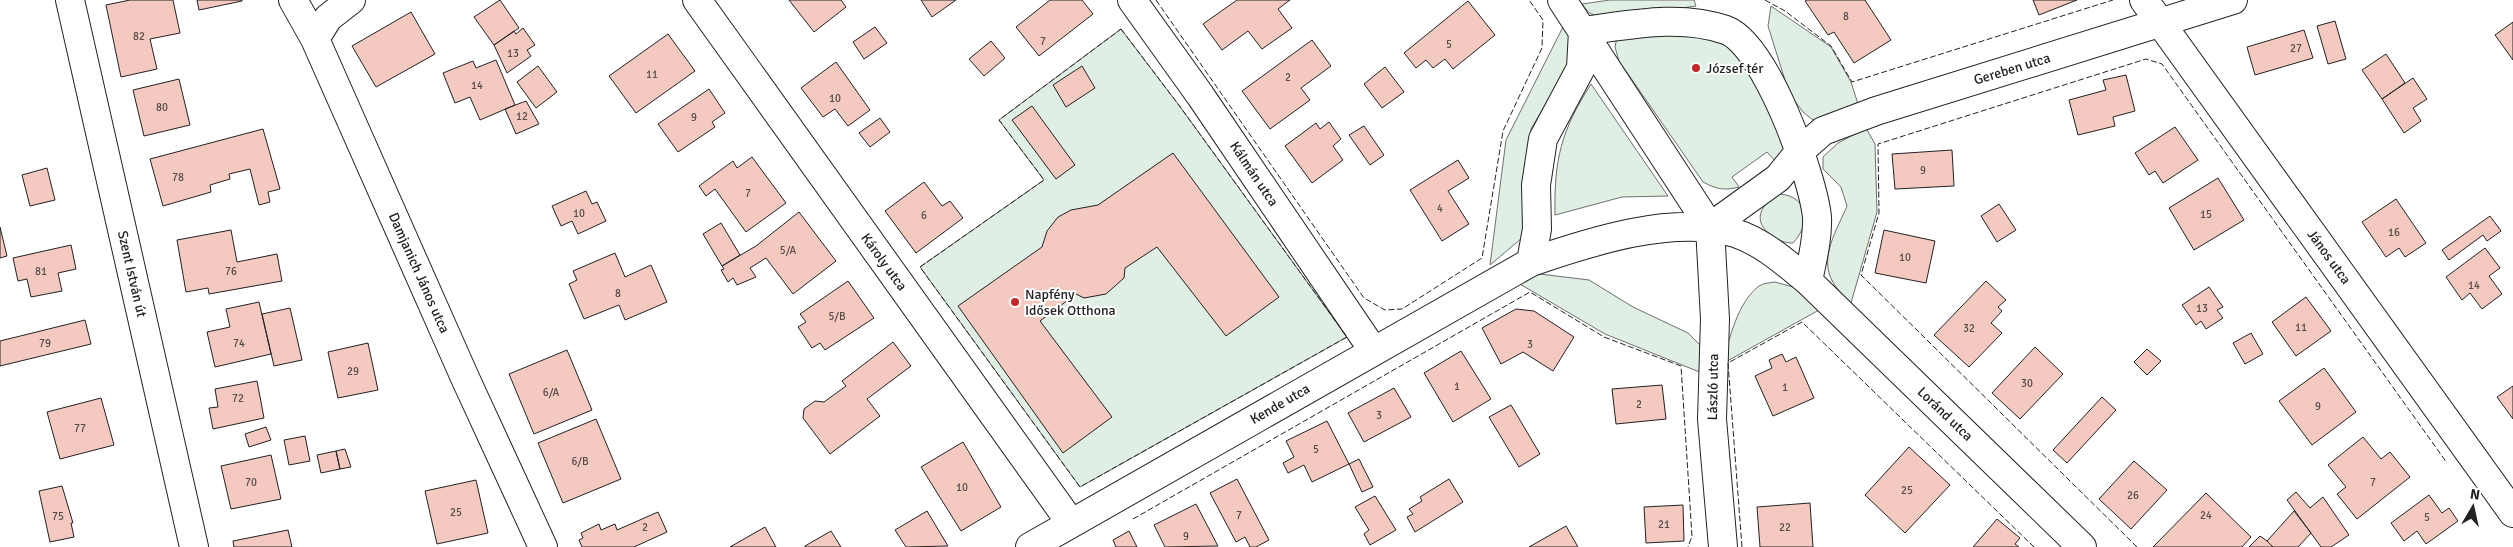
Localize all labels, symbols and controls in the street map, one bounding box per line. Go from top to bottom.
house number: 8 [1843,10,1849,23]
house number: 82 [133,30,145,43]
house number: 7 [1040,35,1046,48]
house number: 5 [1446,38,1452,51]
house number: 27 [2290,42,2302,55]
house number: 13 [507,47,519,60]
street label: Gereben utca [1972,49,2052,89]
place label: József tér [1706,60,1764,77]
marker: József tér [1690,62,1702,74]
house number: 11 [646,68,658,81]
house number: 2 [1285,71,1291,84]
house number: 14 [471,79,483,92]
house number: 10 [829,92,841,105]
house number: 80 [156,101,168,114]
house number: 12 [516,110,528,123]
house number: 9 [691,111,697,124]
street label: Kálmán utca [1226,138,1282,210]
house number: 9 [1920,164,1926,177]
house number: 78 [172,171,184,184]
house number: 7 [745,187,751,200]
house number: 4 [1437,202,1443,215]
house number: 10 [573,207,585,220]
house number: 15 [2200,208,2212,221]
house number: 6 [921,209,927,222]
street label: Damjanich János utca [385,210,453,336]
street label: János utca [2304,226,2354,288]
house number: 16 [2388,226,2400,239]
street label: Szent István út [114,229,150,319]
street label: Károly utca [857,230,911,294]
house number: 5/A [780,244,797,257]
house number: 10 [1899,251,1911,264]
house number: 81 [35,265,47,278]
house number: 76 [225,265,237,278]
house number: 14 [2468,279,2480,292]
place label: Napfény Idősek Otthona [1025,286,1116,319]
house number: 8 [615,287,621,300]
marker: Napfény Idősek Otthona [1009,296,1021,308]
house number: 13 [2196,302,2208,315]
house number: 5/B [828,310,846,323]
house number: 11 [2295,321,2307,334]
house number: 32 [1963,322,1975,335]
house number: 79 [39,337,51,350]
house number: 74 [233,337,245,350]
house number: 3 [1527,338,1533,351]
street label: László utca [1704,353,1722,421]
house number: 29 [347,365,359,378]
house number: 30 [2021,377,2033,390]
street label: Kende utca [1247,380,1313,428]
house number: 1 [1454,380,1460,393]
house number: 1 [1782,381,1788,394]
street label: Loránd utca [1914,383,1976,445]
house number: 6/A [543,386,560,399]
house number: 72 [232,392,244,405]
house number: 2 [1636,398,1642,411]
house number: 9 [2315,400,2321,413]
house number: 3 [1376,409,1382,422]
house number: 77 [74,422,86,435]
house number: 5 [1313,443,1319,456]
house number: 6/B [571,455,589,468]
house number: 70 [245,476,257,489]
house number: 7 [2370,476,2376,489]
house number: 10 [956,481,968,494]
north arrow [2448,482,2498,532]
house number: 25 [1901,484,1913,497]
text: N [2469,485,2481,504]
house number: 26 [2127,489,2139,502]
house number: 25 [450,506,462,519]
house number: 7 [1236,509,1242,522]
house number: 24 [2200,509,2212,522]
house number: 75 [52,510,64,523]
house number: 5 [2424,511,2430,524]
house number: 21 [1658,518,1670,531]
house number: 2 [642,521,648,534]
house number: 22 [1779,521,1791,534]
house number: 9 [1183,530,1189,543]

